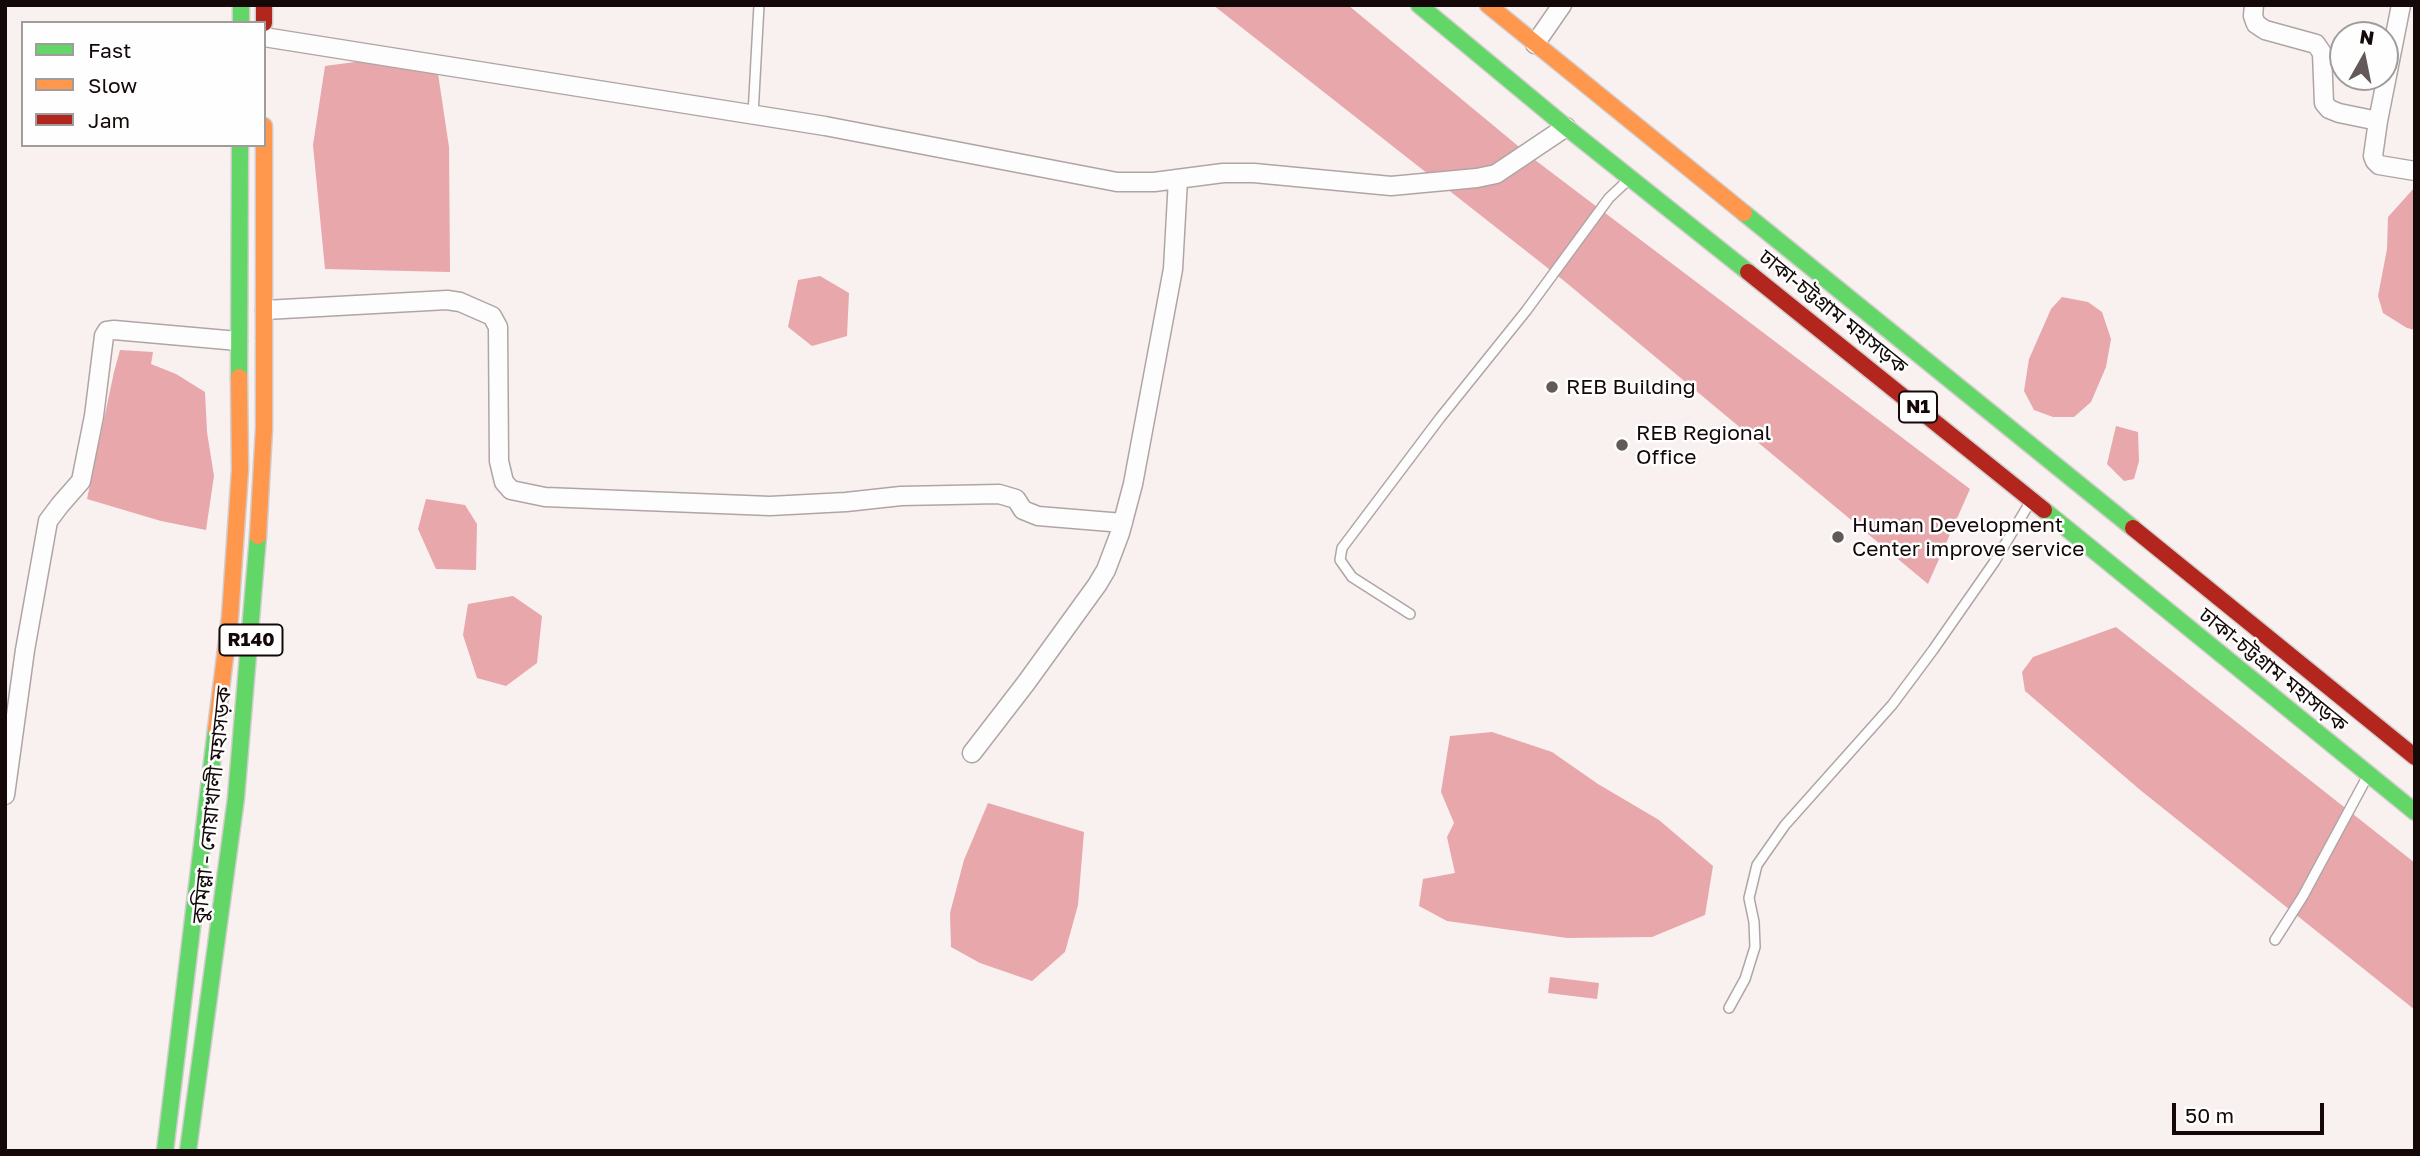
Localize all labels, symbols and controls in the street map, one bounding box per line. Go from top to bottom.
legend [21,21,266,147]
north arrow [2329,21,2399,91]
text: N [2358,24,2376,49]
text: Fast [88,37,131,63]
text: Slow [88,72,137,98]
text: Jam [88,107,130,133]
street label: ঢাকা-চট্টগ্রাম মহাসড়ক [1754,244,1912,380]
place label: REB Building [1566,374,1696,400]
marker: REB Building [1544,379,1560,395]
road number: N1 [1899,392,1937,422]
place label: REB Regional Office [1636,420,1771,470]
marker: REB Regional Office [1614,437,1630,453]
place label: Human Development Center improve service [1852,512,2084,562]
marker: Human Development Center improve service [1830,529,1846,545]
street label: ঢাকা-চট্টগ্রাম মহাসড়ক [2194,602,2352,738]
road number: R140 [219,624,282,656]
street label: কুমিল্লা - নোয়াখালী মহাসড়ক [187,685,237,925]
scale bar [2175,1090,2327,1134]
text: 50 m [2185,1102,2234,1128]

